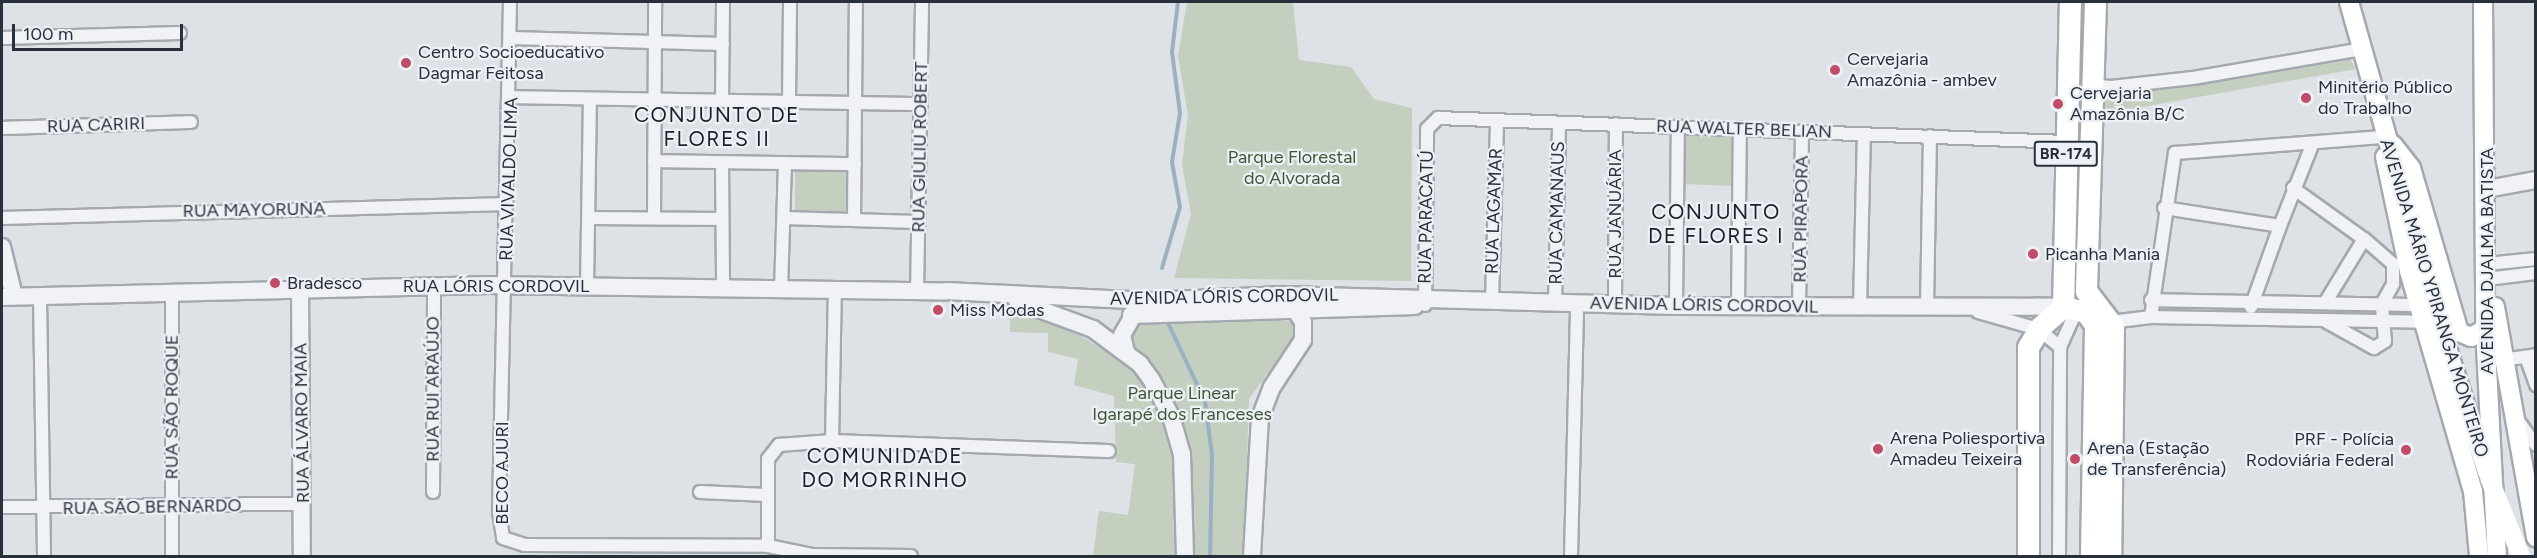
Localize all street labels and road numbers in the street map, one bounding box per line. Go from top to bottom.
street label: RUA GIULIU ROBERT [908,61,932,233]
street label: RUA VIVALDO LIMA [495,97,523,261]
street label: RUA CARIRI [47,112,145,138]
street label: RUA WALTER BELIAN [1656,115,1832,143]
street label: AVENIDA MÁRIO YPIRANGA MONTEIRO [2375,136,2493,460]
street label: RUA CAMANAUS [1545,141,1569,285]
road number: BR-174 [2033,141,2099,167]
street label: AVENIDA DJALMA BATISTA [2476,147,2498,375]
street label: RUA LAGAMAR [1481,148,1507,274]
street label: RUA JANUÁRIA [1604,149,1626,279]
street label: RUA PARACATÚ [1414,150,1438,284]
street label: RUA PIRAPORA [1789,155,1813,283]
street label: RUA MAYORUNA [182,198,326,222]
street label: RUA LÓRIS CORDOVIL [403,275,589,297]
street label: AVENIDA LÓRIS CORDOVIL [1110,284,1338,310]
street label: AVENIDA LÓRIS CORDOVIL [1590,292,1818,318]
street label: RUA RUI ARAÚJO [422,316,444,462]
street label: RUA SÃO ROQUE [161,335,183,479]
street label: RUA ÁLVARO MAIA [290,343,314,503]
street label: BECO AJURI [491,421,513,525]
street label: RUA SÃO BERNARDO [62,495,242,519]

